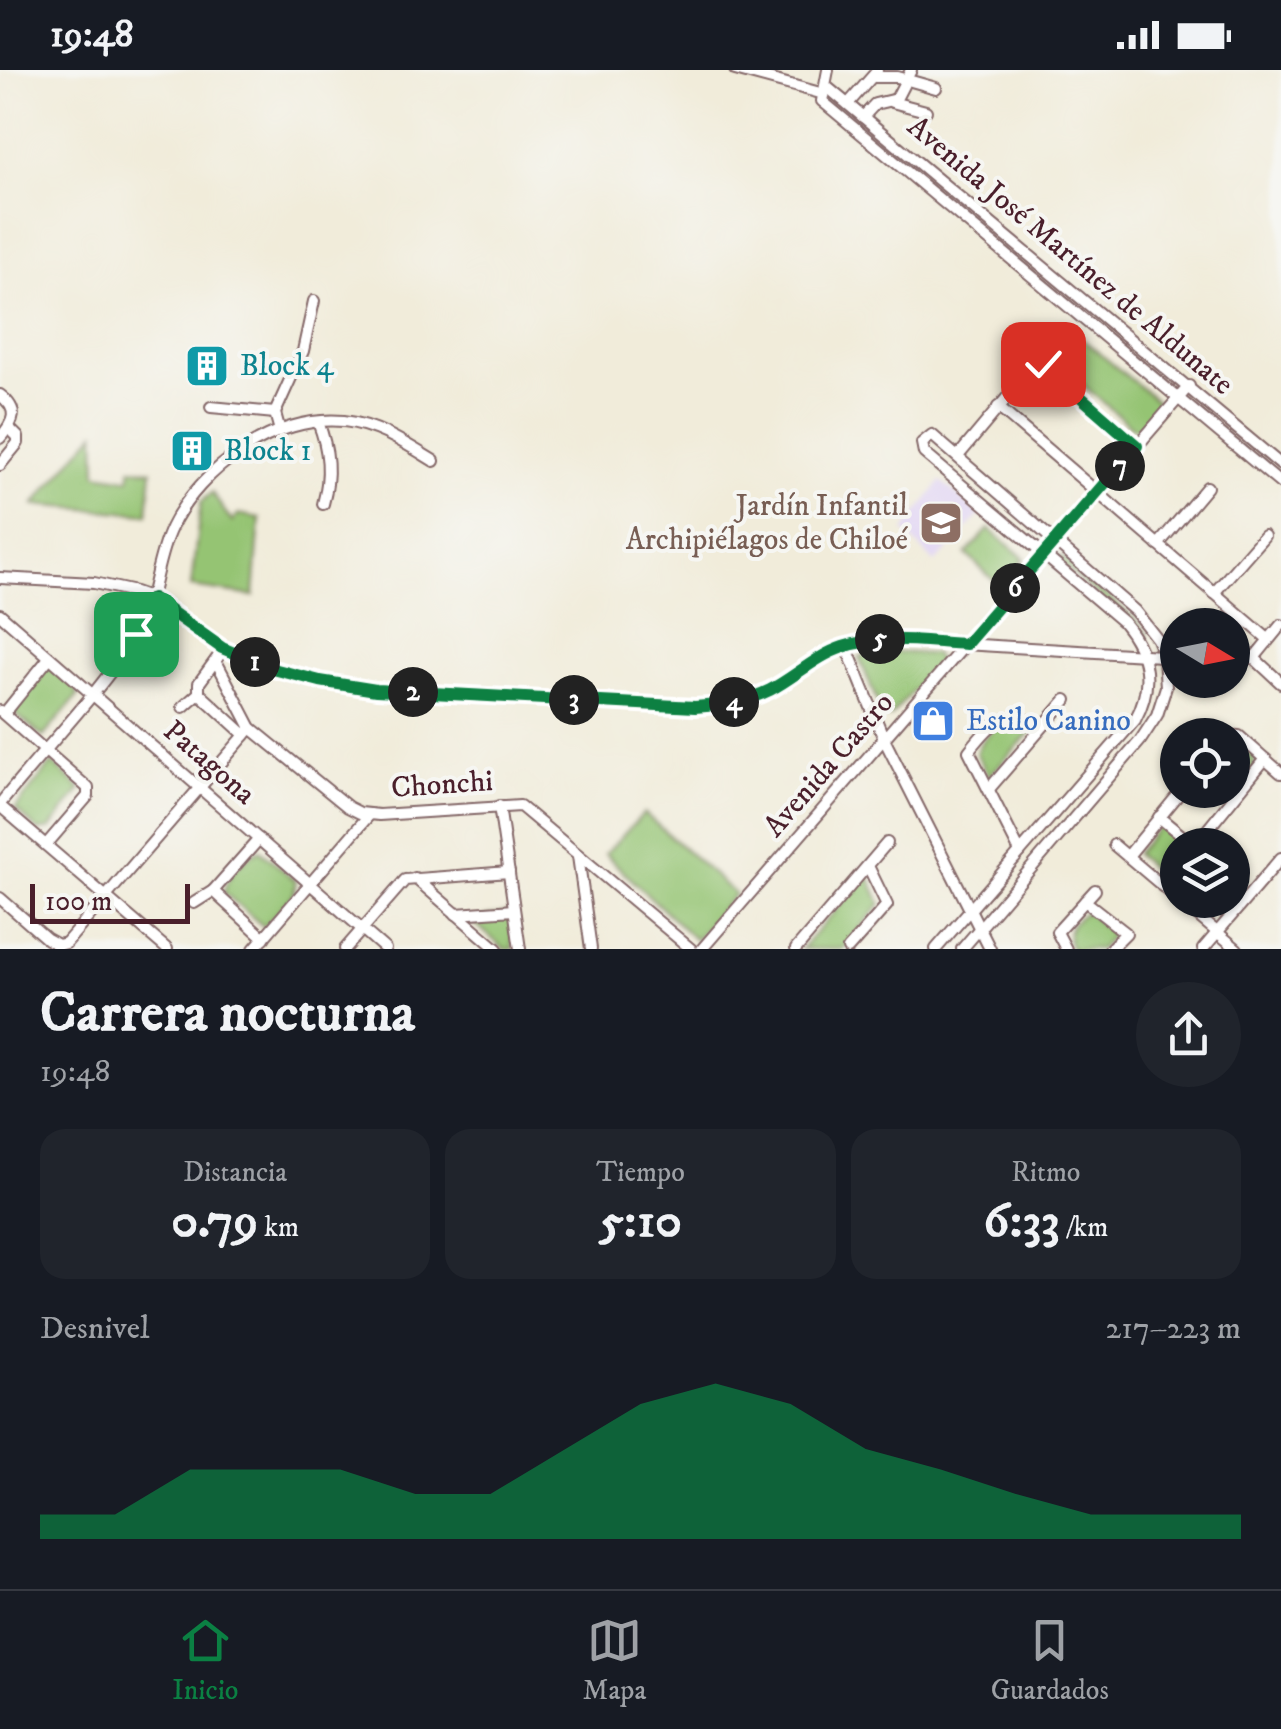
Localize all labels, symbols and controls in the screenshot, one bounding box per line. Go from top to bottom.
text: 19:48 [50,11,134,59]
street label: Avenida José Martínez de Aldunate [899,109,1241,403]
pin [1001,322,1086,407]
icon: check [1016,337,1071,392]
building icon: Block 4 [184,343,230,389]
place label: Block 4 [240,348,335,385]
building icon: Block 1 [169,428,215,474]
place label: Block 1 [224,433,312,470]
pin: 7 [1095,441,1145,491]
text: 7 [1113,448,1127,483]
place label: Jardín Infantil Archipiélagos de Chiloé [626,488,909,559]
school or university icon: Jardín Infantil Archipiélagos de Chiloé [918,500,964,546]
pin: 6 [990,563,1040,613]
text: 6 [1008,570,1022,605]
pin [94,592,179,677]
icon: arrive [109,607,164,662]
north arrow [1160,608,1250,698]
map controls [1160,608,1250,918]
pin: 5 [855,614,905,664]
text: 5 [873,621,887,656]
pin: 1 [230,637,280,687]
text: 1 [250,644,260,679]
pin: 2 [388,667,438,717]
text: 2 [406,674,420,709]
pin: 3 [549,675,599,725]
pin: 4 [709,677,759,727]
text: 3 [569,682,579,717]
text: 4 [726,684,742,719]
street label: Avenida Castro [756,685,902,845]
shop icon: Estilo Canino [910,698,956,744]
place label: Estilo Canino [966,703,1131,740]
street label: Patagona [155,713,263,813]
button: locate [1160,718,1250,808]
street label: Chonchi [390,763,494,807]
button: layers [1160,828,1250,918]
scale bar [30,879,190,924]
text: 100 m [45,884,112,919]
text: Carrera nocturna [40,980,415,1049]
button: share [1136,982,1241,1087]
text: 19:48 [40,1052,110,1092]
text: Distancia [183,1155,287,1190]
text: Tiempo [596,1155,685,1190]
text: Ritmo [1011,1155,1080,1190]
text: 0.79 [171,1190,258,1253]
text: 5:10 [599,1190,682,1253]
text: 6:33 [983,1190,1060,1253]
text: km [258,1210,299,1245]
text: /km [1060,1210,1108,1245]
text: Desnivel [40,1309,150,1349]
text: 217–223 m [1106,1309,1241,1349]
tab: Inicio [172,1613,238,1708]
tab: Mapa [583,1613,646,1708]
tab: Guardados [991,1613,1109,1708]

